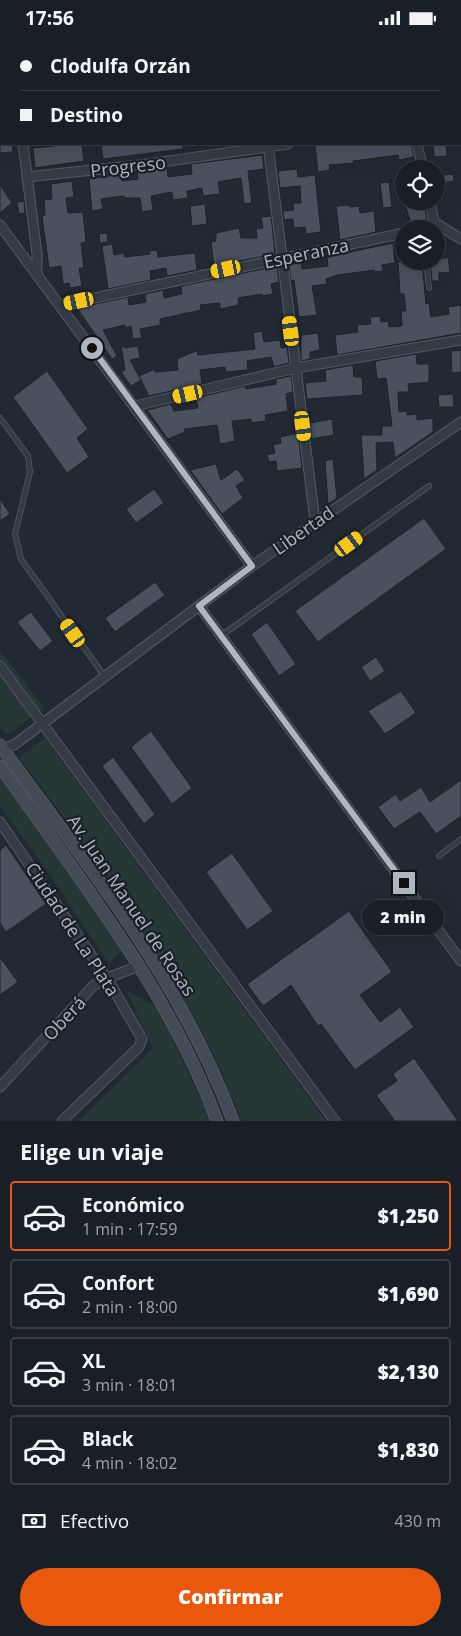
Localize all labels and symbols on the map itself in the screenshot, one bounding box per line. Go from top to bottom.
street label: Progreso [89,149,167,183]
street label: Esperanza [261,232,351,274]
car [209,259,242,279]
car [62,291,95,311]
car [281,315,300,347]
route start [81,337,103,359]
car [171,383,204,405]
car [293,410,312,442]
street label: Libertad [268,500,338,560]
car [332,529,365,559]
car [58,616,87,650]
street label: Av. Juan Manuel de Rosas [62,810,202,1000]
street label: Ciudad de La Plata [21,857,125,1001]
route end [393,872,415,894]
callout: 2 min [363,901,445,935]
street label: Oberá [37,991,91,1045]

